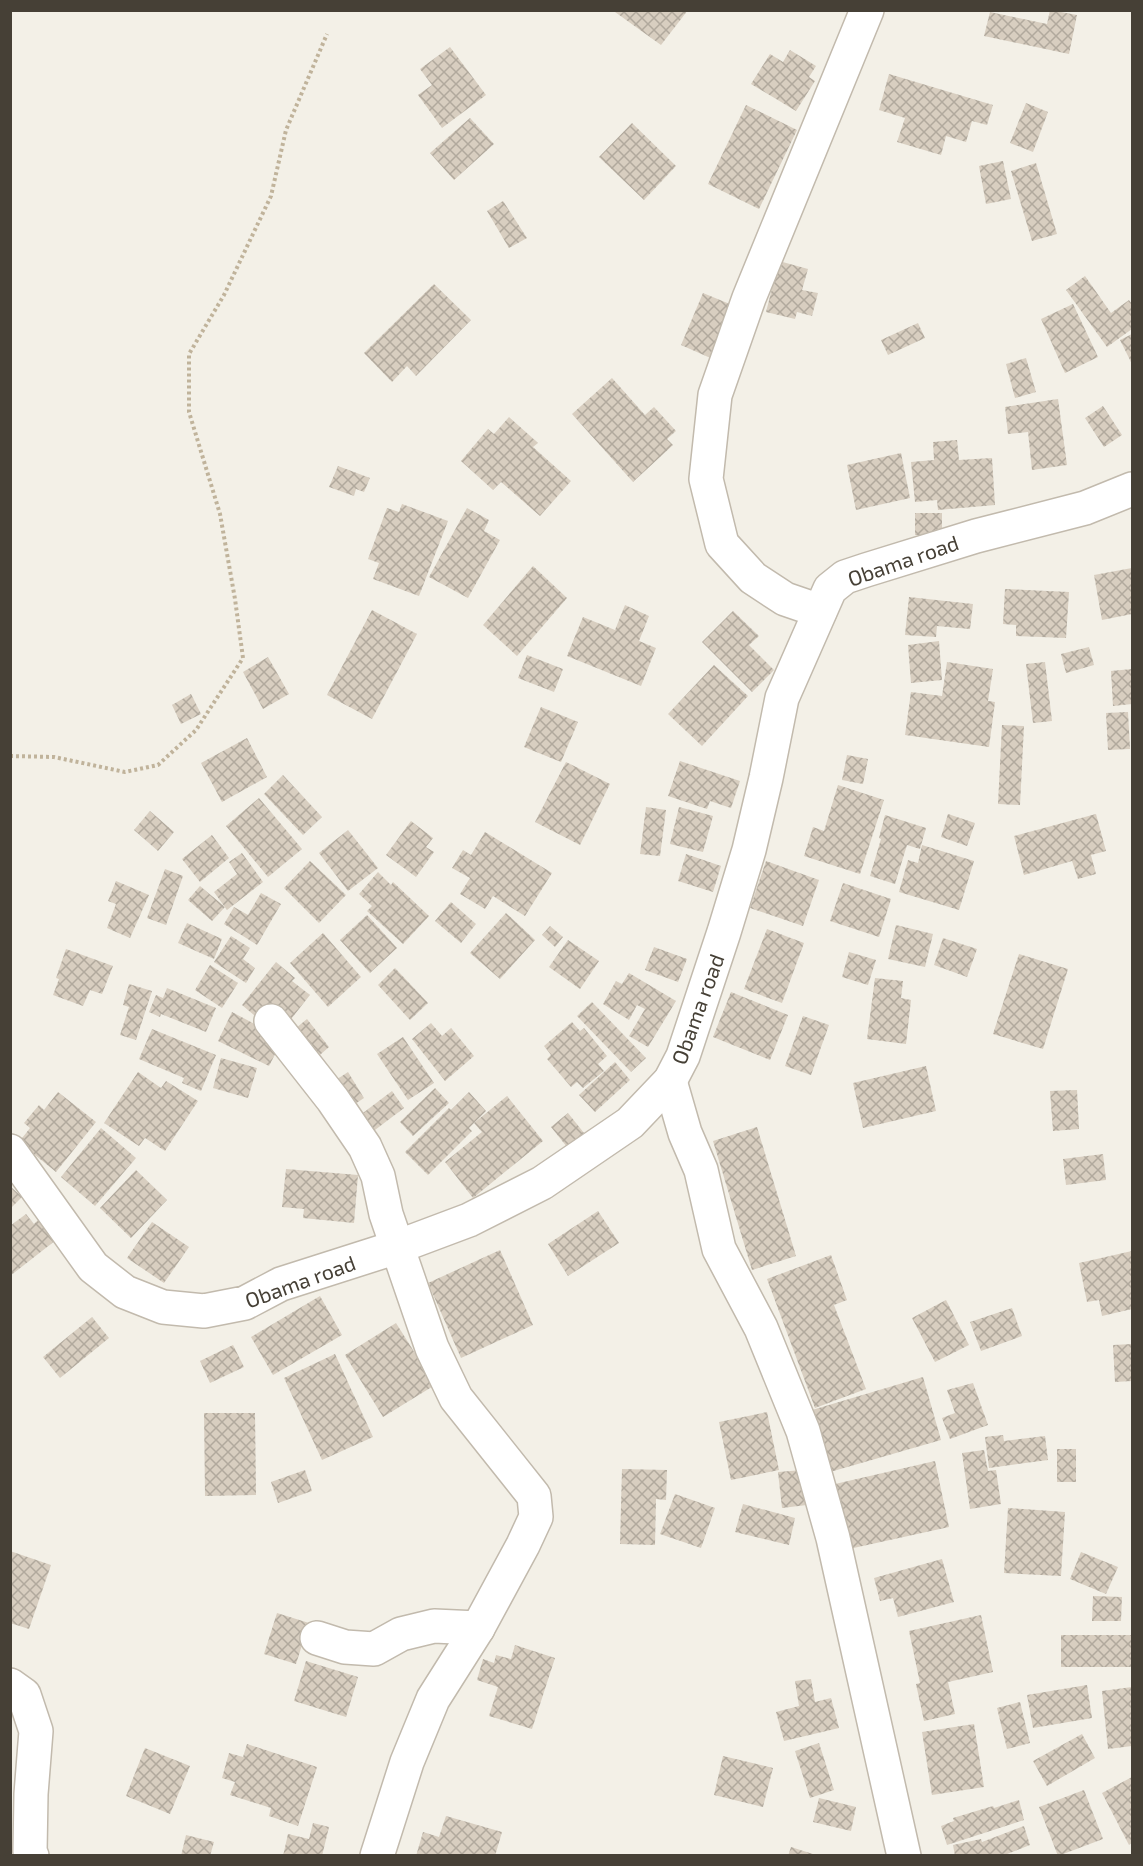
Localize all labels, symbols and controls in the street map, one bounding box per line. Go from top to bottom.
street label: Obama road [844,529,962,591]
street label: Obama road [665,950,729,1068]
street label: Obama road [241,1249,359,1313]

